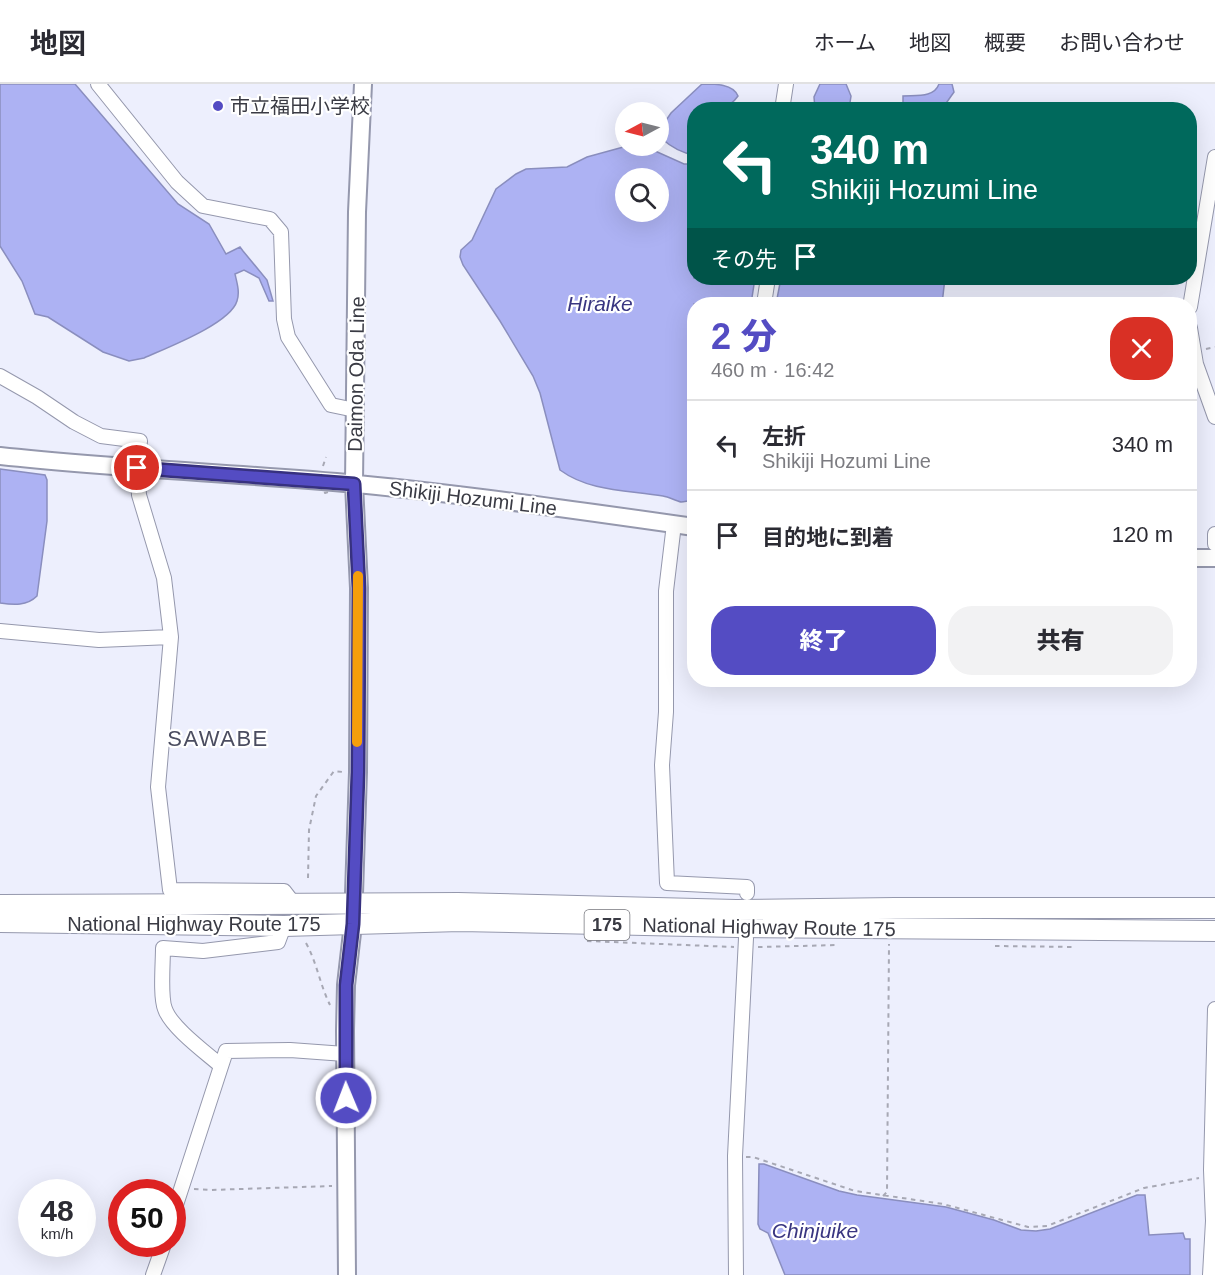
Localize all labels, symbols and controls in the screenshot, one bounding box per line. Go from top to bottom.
text: 地図 [30,28,86,59]
text: ホーム [814,31,876,54]
text: 地図 [909,31,951,54]
text: 概要 [984,31,1026,54]
text: お問い合わせ [1059,31,1185,54]
place label: 市立福田小学校 [230,95,370,117]
marker: 市立福田小学校 [211,99,225,113]
north arrow [615,102,669,156]
map controls [615,102,669,222]
icon: left [711,126,789,204]
text: 340 m [810,126,929,173]
button: search [615,168,669,222]
text: Shikiji Hozumi Line [810,175,1038,205]
icon: arrive [789,240,822,273]
text: その先 [711,247,777,272]
water label: Hiraike [567,292,633,315]
street label: Daimon Oda Line [344,296,368,452]
text: 2 分 [711,316,777,357]
button: close [1110,317,1173,380]
text: 460 m · 16:42 [711,359,834,381]
text: 左折 [762,424,806,449]
icon: left [711,429,744,462]
text: 340 m [1112,432,1173,457]
pin [111,442,162,493]
text: Shikiji Hozumi Line [762,450,931,472]
icon: arrive [120,451,153,484]
street label: Shikiji Hozumi Line [388,477,558,519]
icon: arrive [711,519,744,552]
text: 120 m [1112,522,1173,547]
text: 目的地に到着 [762,525,894,550]
button: 終了 [711,606,936,675]
button: 共有 [948,606,1173,675]
district label: SAWABE [167,726,269,751]
road number: 175 [584,910,630,940]
street label: National Highway Route 175 [67,913,321,935]
street label: National Highway Route 175 [642,914,896,940]
position arrow [314,1066,378,1130]
speed limit sign: 50 [108,1179,186,1257]
text: 48 [40,1194,74,1227]
water label: Chinjuike [772,1219,858,1242]
text: km/h [41,1225,73,1242]

